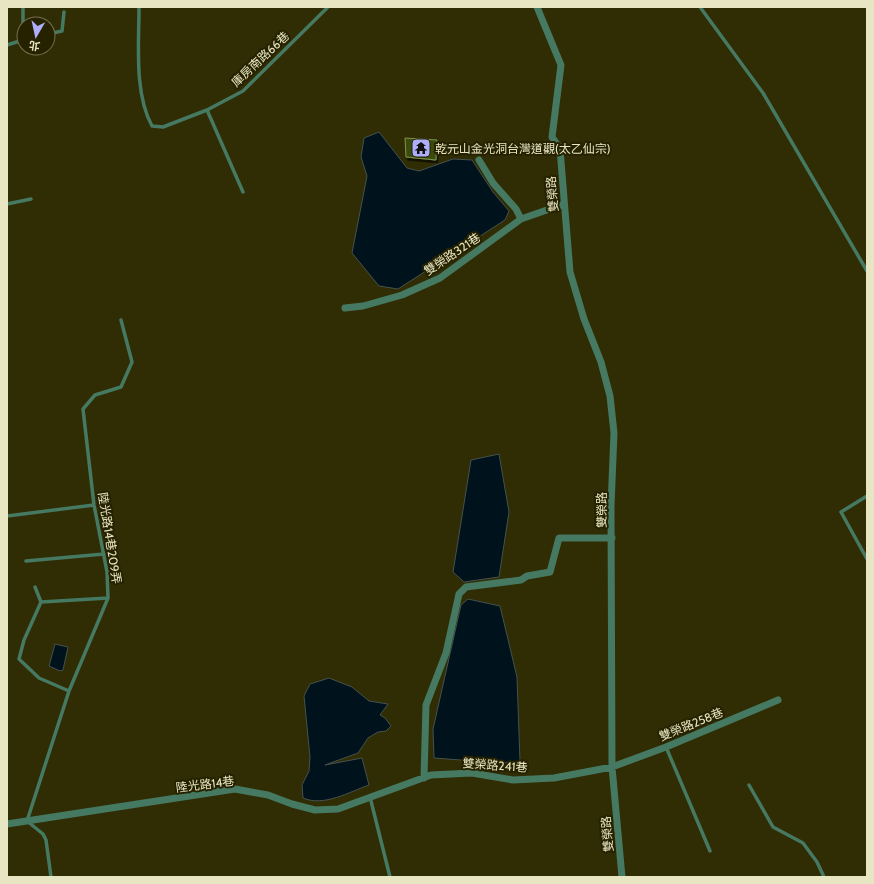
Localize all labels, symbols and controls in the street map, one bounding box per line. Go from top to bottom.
north arrow [16,16,56,56]
street label: 庫房南路66巷 [228,28,292,90]
text: 北 [28,38,41,54]
temple icon: 乾元山金光洞台灣道觀(太乙仙宗) [410,137,432,159]
place label: 乾元山金光洞台灣道觀(太乙仙宗) [435,141,611,156]
street label: 雙榮路 [543,175,561,213]
street label: 雙榮路321巷 [421,230,483,278]
street label: 陸光路14巷209弄 [95,491,125,585]
street label: 雙榮路 [594,492,609,528]
street label: 雙榮路258巷 [657,704,725,744]
street label: 雙榮路241巷 [462,755,528,775]
street label: 陸光路14巷 [175,773,235,795]
street label: 雙榮路 [598,815,616,853]

